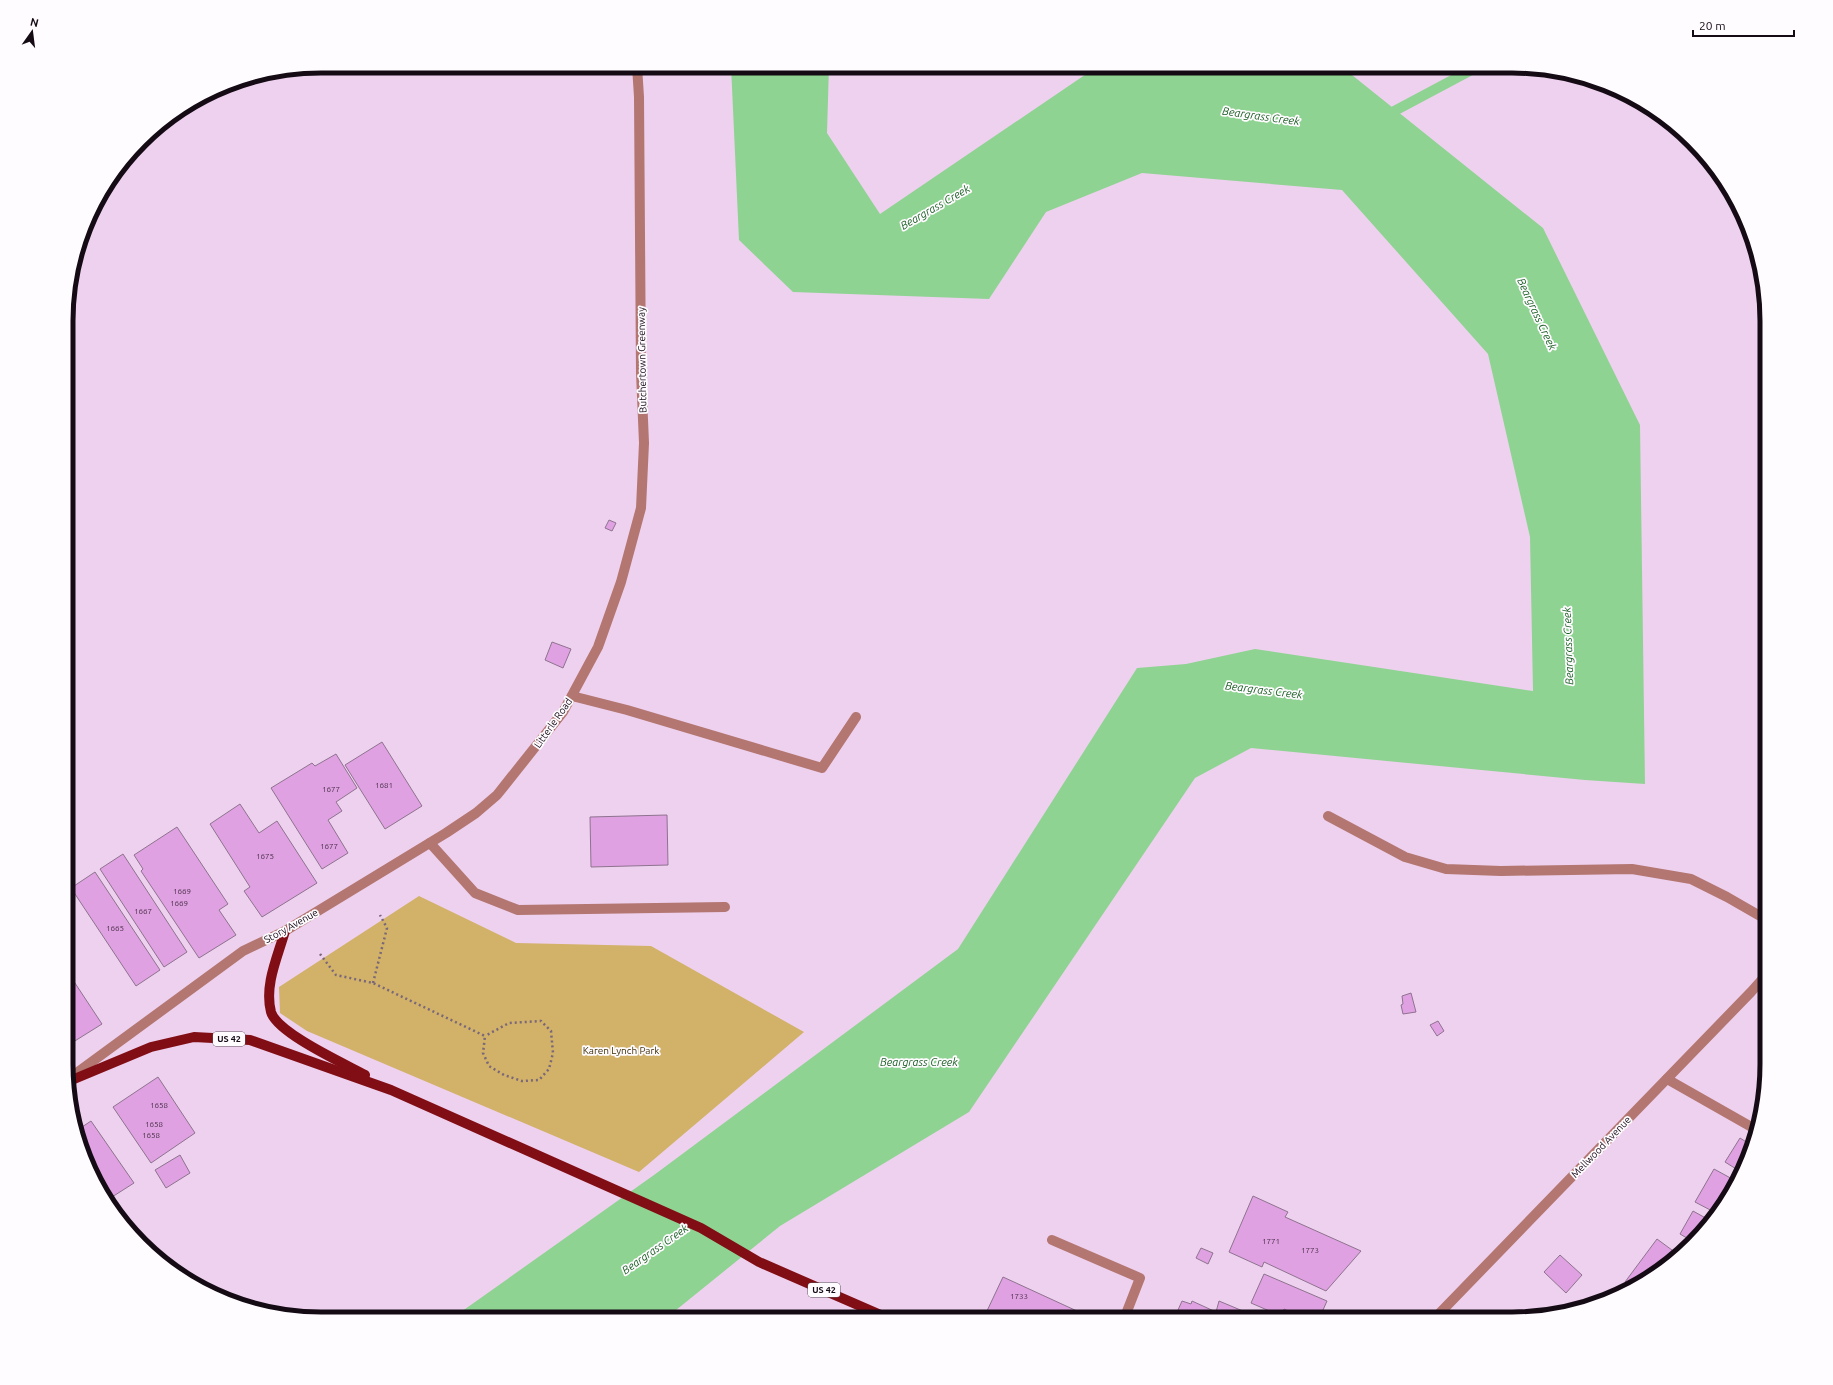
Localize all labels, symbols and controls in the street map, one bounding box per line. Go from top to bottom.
north arrow [12,12,52,52]
scale bar [1693,12,1794,38]
text: N [29,15,40,29]
text: 20 m [1699,19,1726,32]
water label: Beargrass Creek [1222,105,1301,127]
water label: Beargrass Creek [898,182,972,232]
water label: Beargrass Creek [1515,276,1559,352]
street label: Butchertown Greenway [636,307,648,413]
water label: Beargrass Creek [1561,606,1575,685]
water label: Beargrass Creek [1225,679,1304,701]
street label: Litterle Road [532,696,574,750]
house number: 1681 [375,781,393,790]
house number: 1677 [322,785,340,794]
house number: 1677 [320,842,338,851]
house number: 1675 [256,852,274,861]
house number: 1669 [173,887,191,896]
house number: 1669 [170,899,188,908]
house number: 1667 [134,907,152,916]
street label: Story Avenue [262,907,320,945]
house number: 1665 [106,924,124,933]
road number: US 42 [213,1032,245,1046]
park label: Karen Lynch Park [583,1045,659,1056]
water label: Beargrass Creek [880,1056,958,1068]
house number: 1658 [150,1101,169,1110]
street label: Mellwood Avenue [1569,1114,1633,1180]
house number: 1658 [145,1120,164,1129]
house number: 1658 [142,1131,161,1140]
water label: Beargrass Creek [620,1222,691,1276]
house number: 1771 [1262,1237,1280,1246]
house number: 1773 [1301,1246,1319,1255]
road number: US 42 [808,1283,840,1297]
house number: 1733 [1010,1292,1028,1301]

